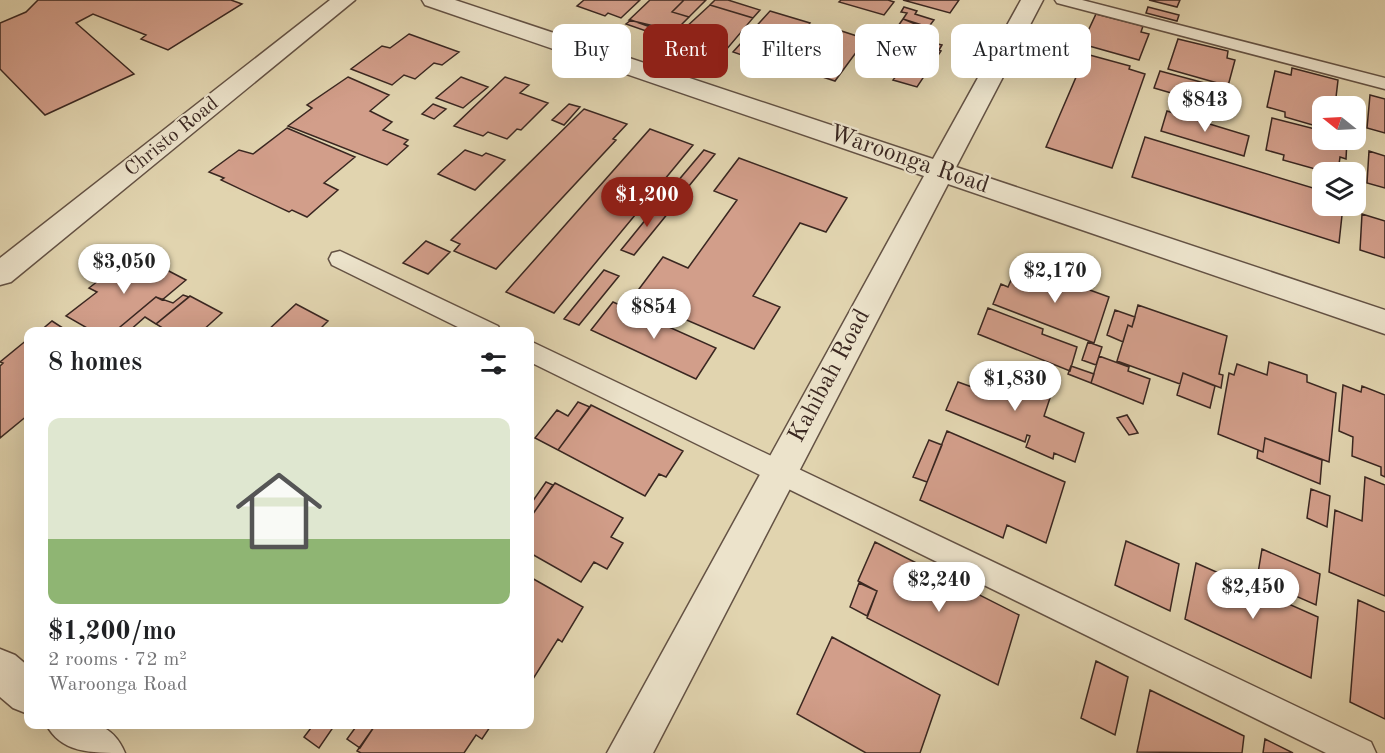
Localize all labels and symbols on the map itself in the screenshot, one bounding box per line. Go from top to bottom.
pin: $843 [1169,82,1241,133]
street label: Christo Road [122,93,222,181]
north arrow [1312,96,1366,150]
street label: Waroonga Road [826,121,992,199]
pin: $1,200 [598,177,696,228]
pin: $3,050 [75,244,173,295]
pin: $2,170 [1006,253,1104,304]
pin: $854 [618,289,690,340]
street label: Kahibah Road [785,305,875,447]
pin: $1,830 [966,361,1064,412]
pin: $2,240 [890,562,988,613]
pin: $2,450 [1204,569,1302,620]

